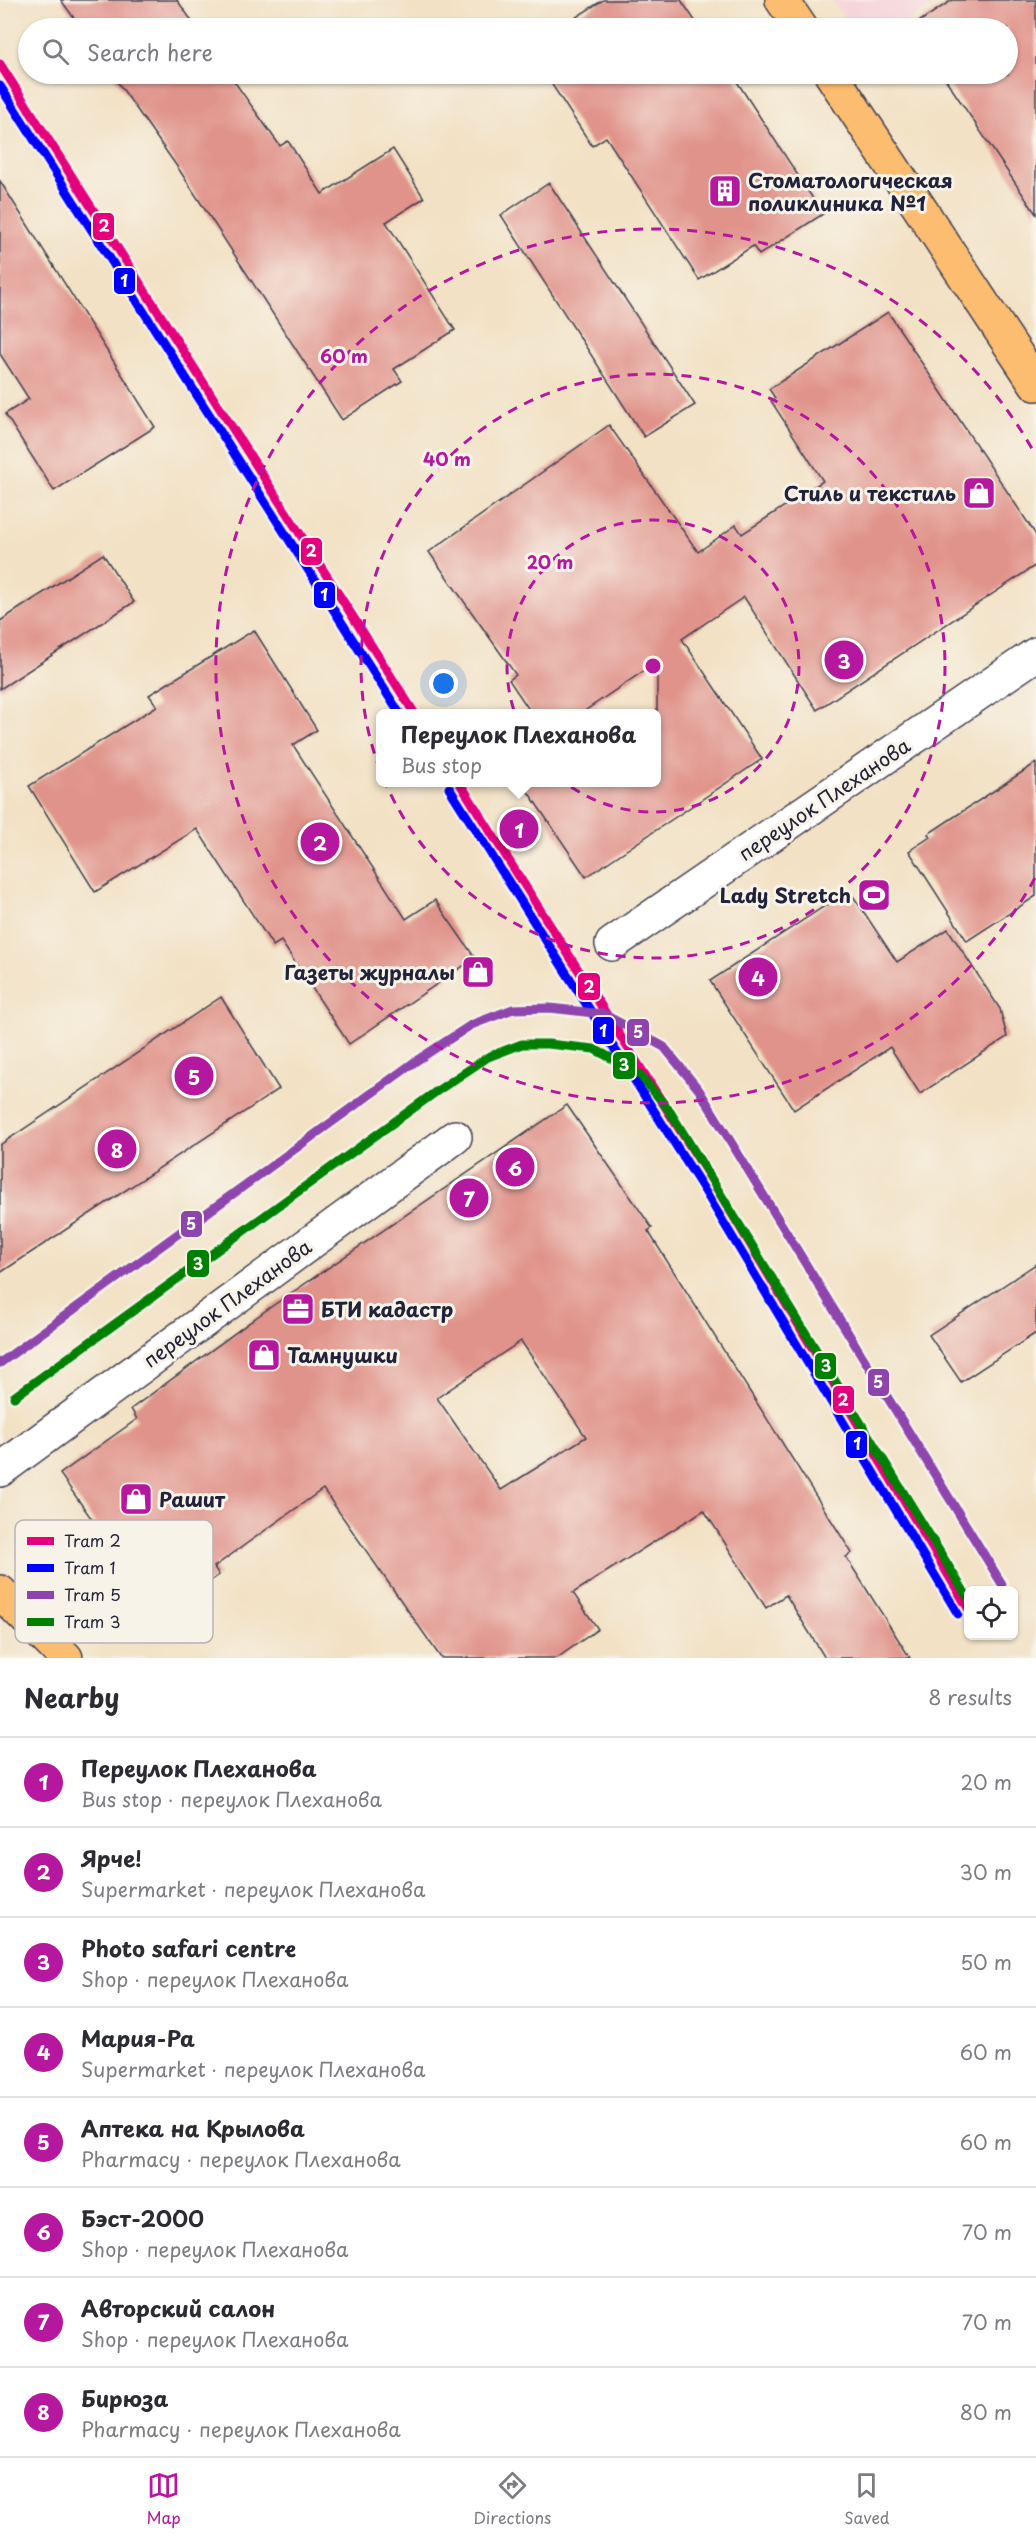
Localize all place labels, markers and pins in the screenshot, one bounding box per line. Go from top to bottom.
place label: Стоматологическая поликлиника №1 [748,165,953,218]
building icon: Стоматологическая поликлиника №1 [707,173,743,209]
shop icon: Стиль и текстиль [961,475,997,511]
place label: Стиль и текстиль [784,478,956,508]
pin: 3 [824,638,864,682]
centre of rings [643,656,663,676]
pin: 1 [500,806,538,852]
pin: 2 [300,820,340,864]
sports icon: Lady Stretch [856,877,892,913]
place label: Lady Stretch [720,880,851,910]
shop icon: Газеты журналы [460,954,496,990]
pin: 4 [738,954,777,1000]
place label: Газеты журналы [284,957,455,987]
pin: 5 [174,1054,214,1098]
pin: 8 [98,1126,136,1172]
pin: 6 [496,1144,534,1190]
pin: 7 [450,1176,488,1220]
office icon: БТИ кадастр [280,1291,316,1327]
place label: БТИ кадастр [321,1294,453,1324]
shop icon: Тамнушки [246,1337,282,1373]
place label: Тамнушки [287,1340,398,1370]
shop icon: Рашит [118,1481,154,1517]
place label: Рашит [159,1484,226,1514]

